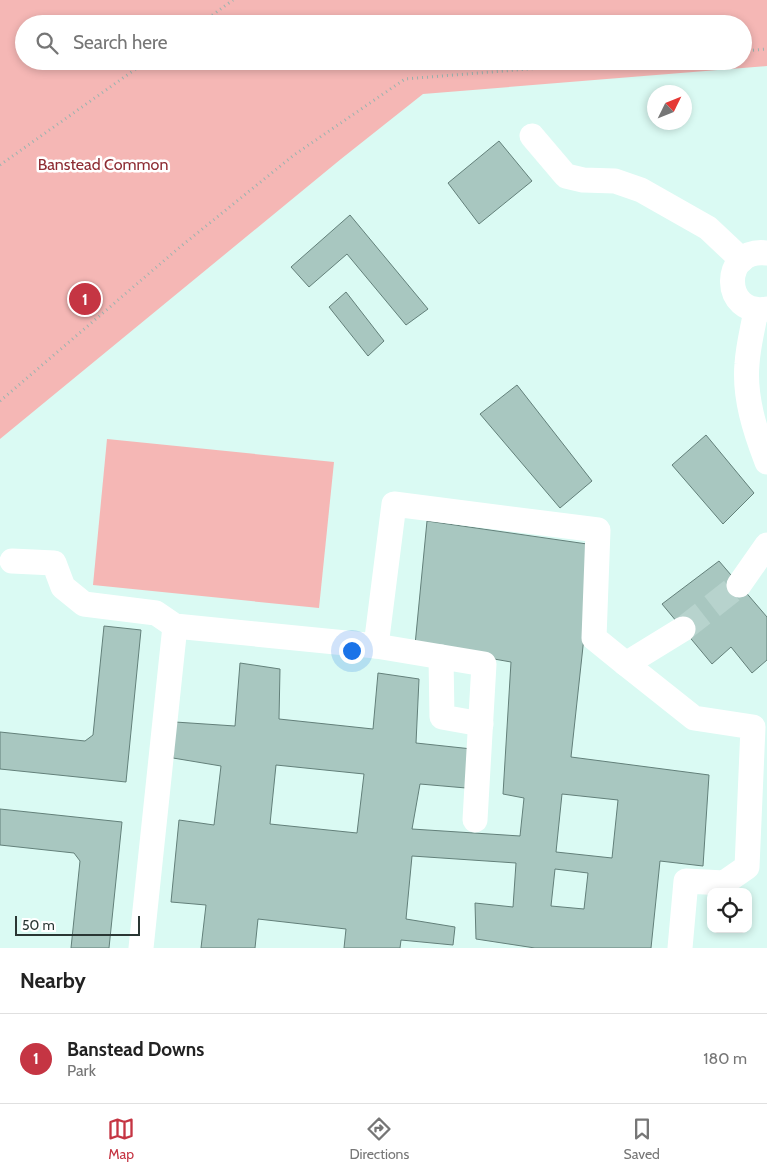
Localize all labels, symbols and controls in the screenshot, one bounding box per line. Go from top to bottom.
search box [15,15,752,70]
icon: search [33,29,61,57]
text: Search here [73,31,167,54]
north arrow [647,85,692,130]
park label: Banstead Common [38,155,168,174]
pin: 1 [69,280,101,318]
your location [339,638,365,664]
map controls [707,888,752,933]
button: locate [707,888,752,933]
scale bar [15,913,140,936]
text: 50 m [22,916,55,934]
text: Nearby [20,968,86,993]
text: Banstead Downs [67,1038,204,1061]
text: 1 [33,1049,39,1068]
text: 180 m [703,1049,747,1068]
text: Park [67,1061,96,1080]
tab: Map [107,1115,135,1163]
tab: Directions [349,1115,409,1163]
tab: Saved [623,1115,660,1163]

